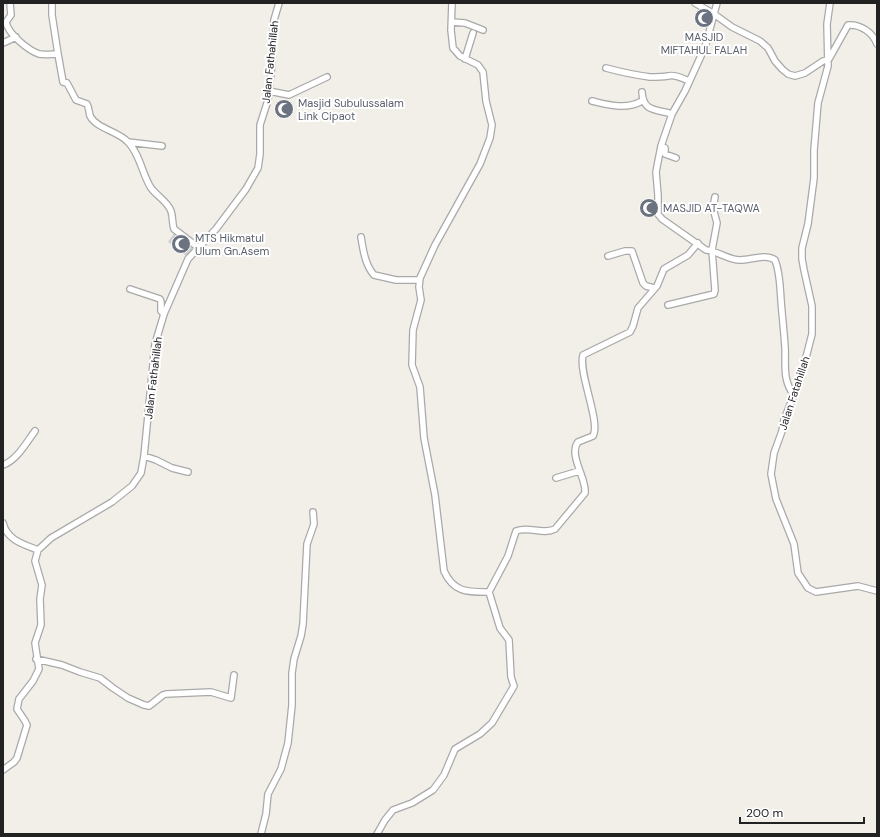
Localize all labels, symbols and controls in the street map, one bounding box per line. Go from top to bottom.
mosque icon: MASJID MIFTAHUL FALAH [693,7,715,29]
street label: Jalan Fathahillah [259,20,281,104]
place label: MASJID MIFTAHUL FALAH [661,30,747,57]
place label: Masjid Subulussalam Link Cipaot [298,96,404,123]
mosque icon: Masjid Subulussalam Link Cipaot [273,98,295,120]
mosque icon: MASJID AT-TAQWA [638,197,660,219]
place label: MASJID AT-TAQWA [663,201,760,215]
place label: MTS Hikmatul Ulum Gn.Asem [195,231,270,258]
mosque icon: MTS Hikmatul Ulum Gn.Asem [170,233,192,255]
street label: Jalan Fathahillah [141,336,165,420]
street label: Jalan Fatahillah [775,354,813,432]
scale bar [740,799,864,825]
text: 200 m [746,805,783,821]

